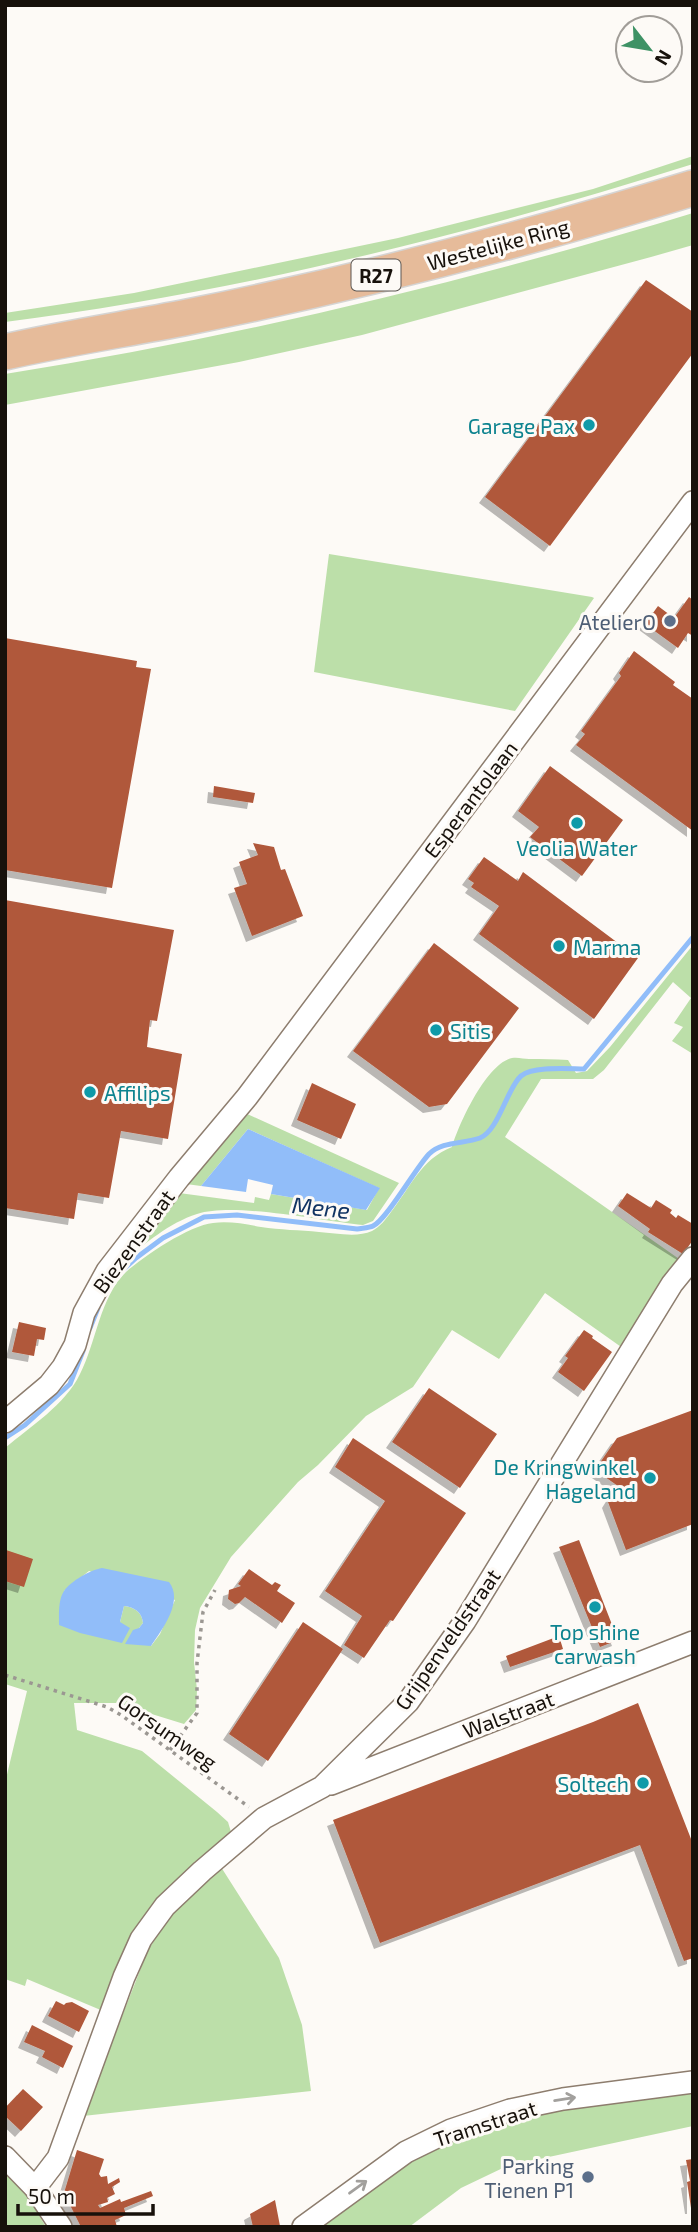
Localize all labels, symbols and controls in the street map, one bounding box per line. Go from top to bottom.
north arrow [614,14,684,84]
text: N [651,46,677,70]
street label: Westelijke Ring [424,213,572,276]
road number: R27 [352,260,400,290]
place label: Garage Pax [468,413,575,438]
marker: Garage Pax [581,417,597,433]
place label: AtelierO [579,609,656,634]
marker: AtelierO [662,613,678,629]
street label: Esperantolaan [418,736,522,862]
marker: Veolia Water [569,815,585,831]
place label: Veolia Water [516,835,638,860]
place label: Marma [573,934,641,959]
marker: Marma [551,938,567,954]
place label: Sitis [450,1018,491,1043]
marker: Sitis [428,1022,444,1038]
place label: Affilips [104,1080,171,1105]
marker: Affilips [82,1084,98,1100]
street label: Biezenstraat [87,1184,179,1298]
water label: Mene [291,1190,351,1224]
place label: De Kringwinkel Hageland [494,1454,637,1503]
marker: De Kringwinkel Hageland [642,1470,658,1486]
street label: Grijpenveldstraat [389,1564,506,1715]
marker: Top shine carwash [587,1599,603,1615]
place label: Top shine carwash [550,1619,640,1668]
street label: Walstraat [459,1685,557,1743]
street label: Gorsumweg [114,1688,222,1774]
place label: Soltech [557,1771,629,1796]
marker: Soltech [635,1775,651,1791]
one-way arrow [553,2092,576,2105]
street label: Tramstraat [430,2095,540,2151]
place label: Parking Tienen P1 [484,2153,574,2202]
marker: Parking Tienen P1 [580,2169,596,2185]
scale bar [18,2172,152,2216]
one-way arrow [348,2180,367,2194]
text: 50 m [28,2183,75,2208]

